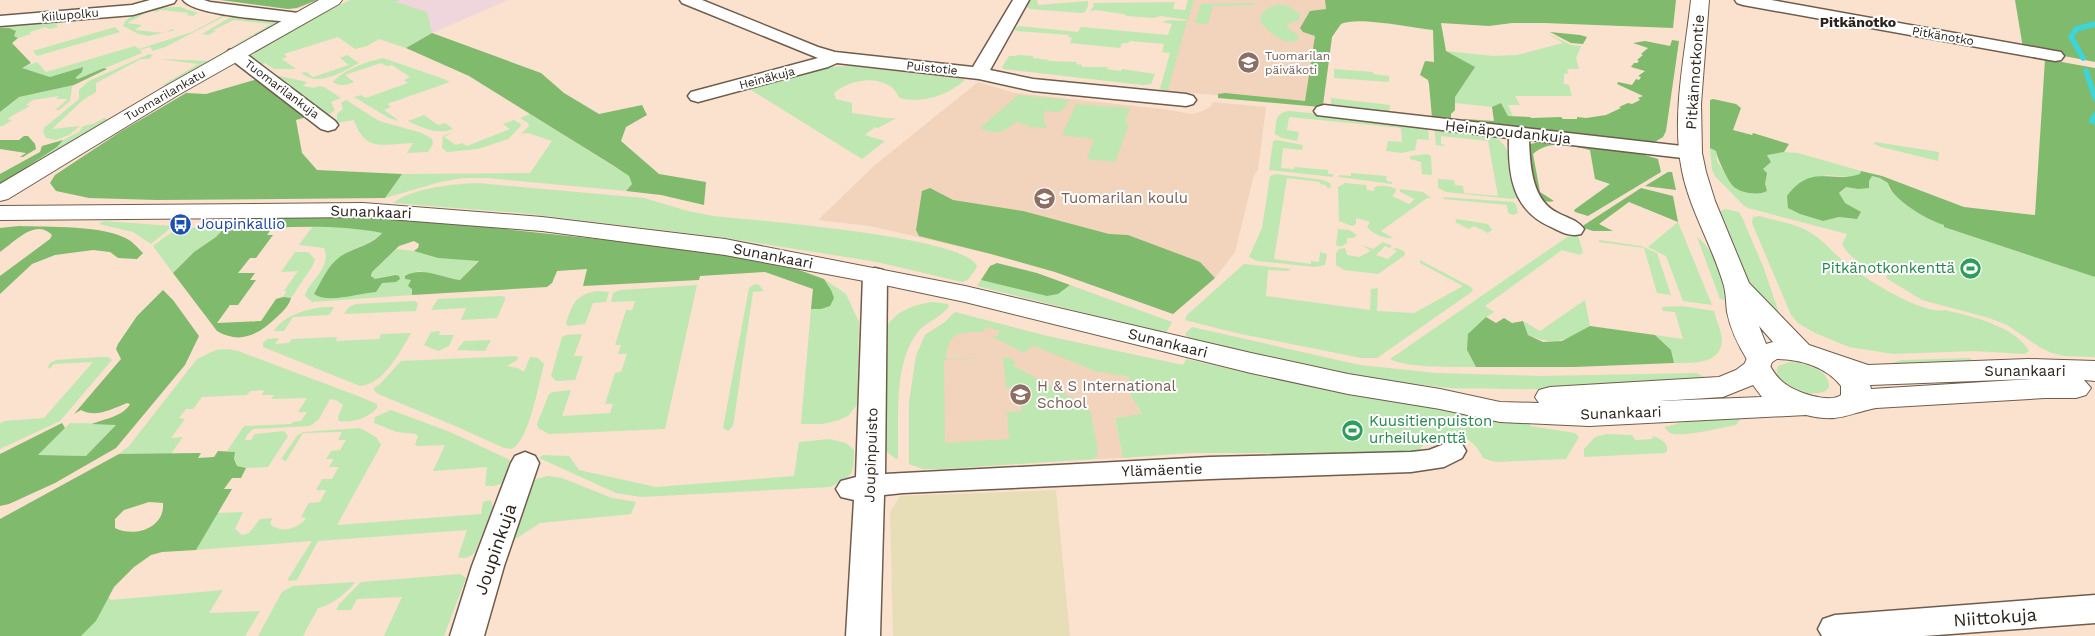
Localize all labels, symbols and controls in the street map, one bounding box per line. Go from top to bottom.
street label: Kiilupolku [41,6,99,24]
street label: Pitkännotkontie [1682,14,1708,130]
district label: Pitkänotko [1820,14,1896,30]
street label: Pitkänotko [1911,24,1975,48]
place label: Tuomarilan päiväkoti [1265,49,1330,77]
school or university icon: Tuomarilan päiväkoti [1237,51,1261,75]
street label: Tuomarilankuja [242,56,322,122]
street label: Puistotie [906,58,958,78]
street label: Heinäkuja [738,64,797,92]
street label: Tuomarilankatu [122,66,208,124]
street label: Heinäpoudankuja [1444,116,1572,148]
school or university icon: Tuomarilan koulu [1033,186,1057,210]
place label: Tuomarilan koulu [1061,189,1188,207]
street label: Sunankaari [330,202,412,222]
bus stop icon: Joupinkallio [169,212,193,236]
place label: Joupinkallio [197,215,285,233]
street label: Sunankaari [731,239,815,273]
sports icon: Pitkänotkonkenttä [1959,256,1983,280]
place label: Pitkänotkonkenttä [1822,259,1955,277]
street label: Sunankaari [1126,324,1210,362]
street label: Sunankaari [1984,362,2066,380]
place label: H & S International School [1037,377,1176,412]
school or university icon: H & S International School [1009,383,1033,407]
street label: Sunankaari [1580,403,1662,423]
street label: Joupinpuisto [860,407,882,503]
place label: Kuusitienpuiston urheilukenttä [1369,412,1492,447]
sports icon: Kuusitienpuiston urheilukenttä [1341,418,1365,442]
street label: Ylämäentie [1121,460,1203,480]
street label: Joupinkuja [470,500,520,598]
street label: Niittokuja [1952,604,2038,630]

